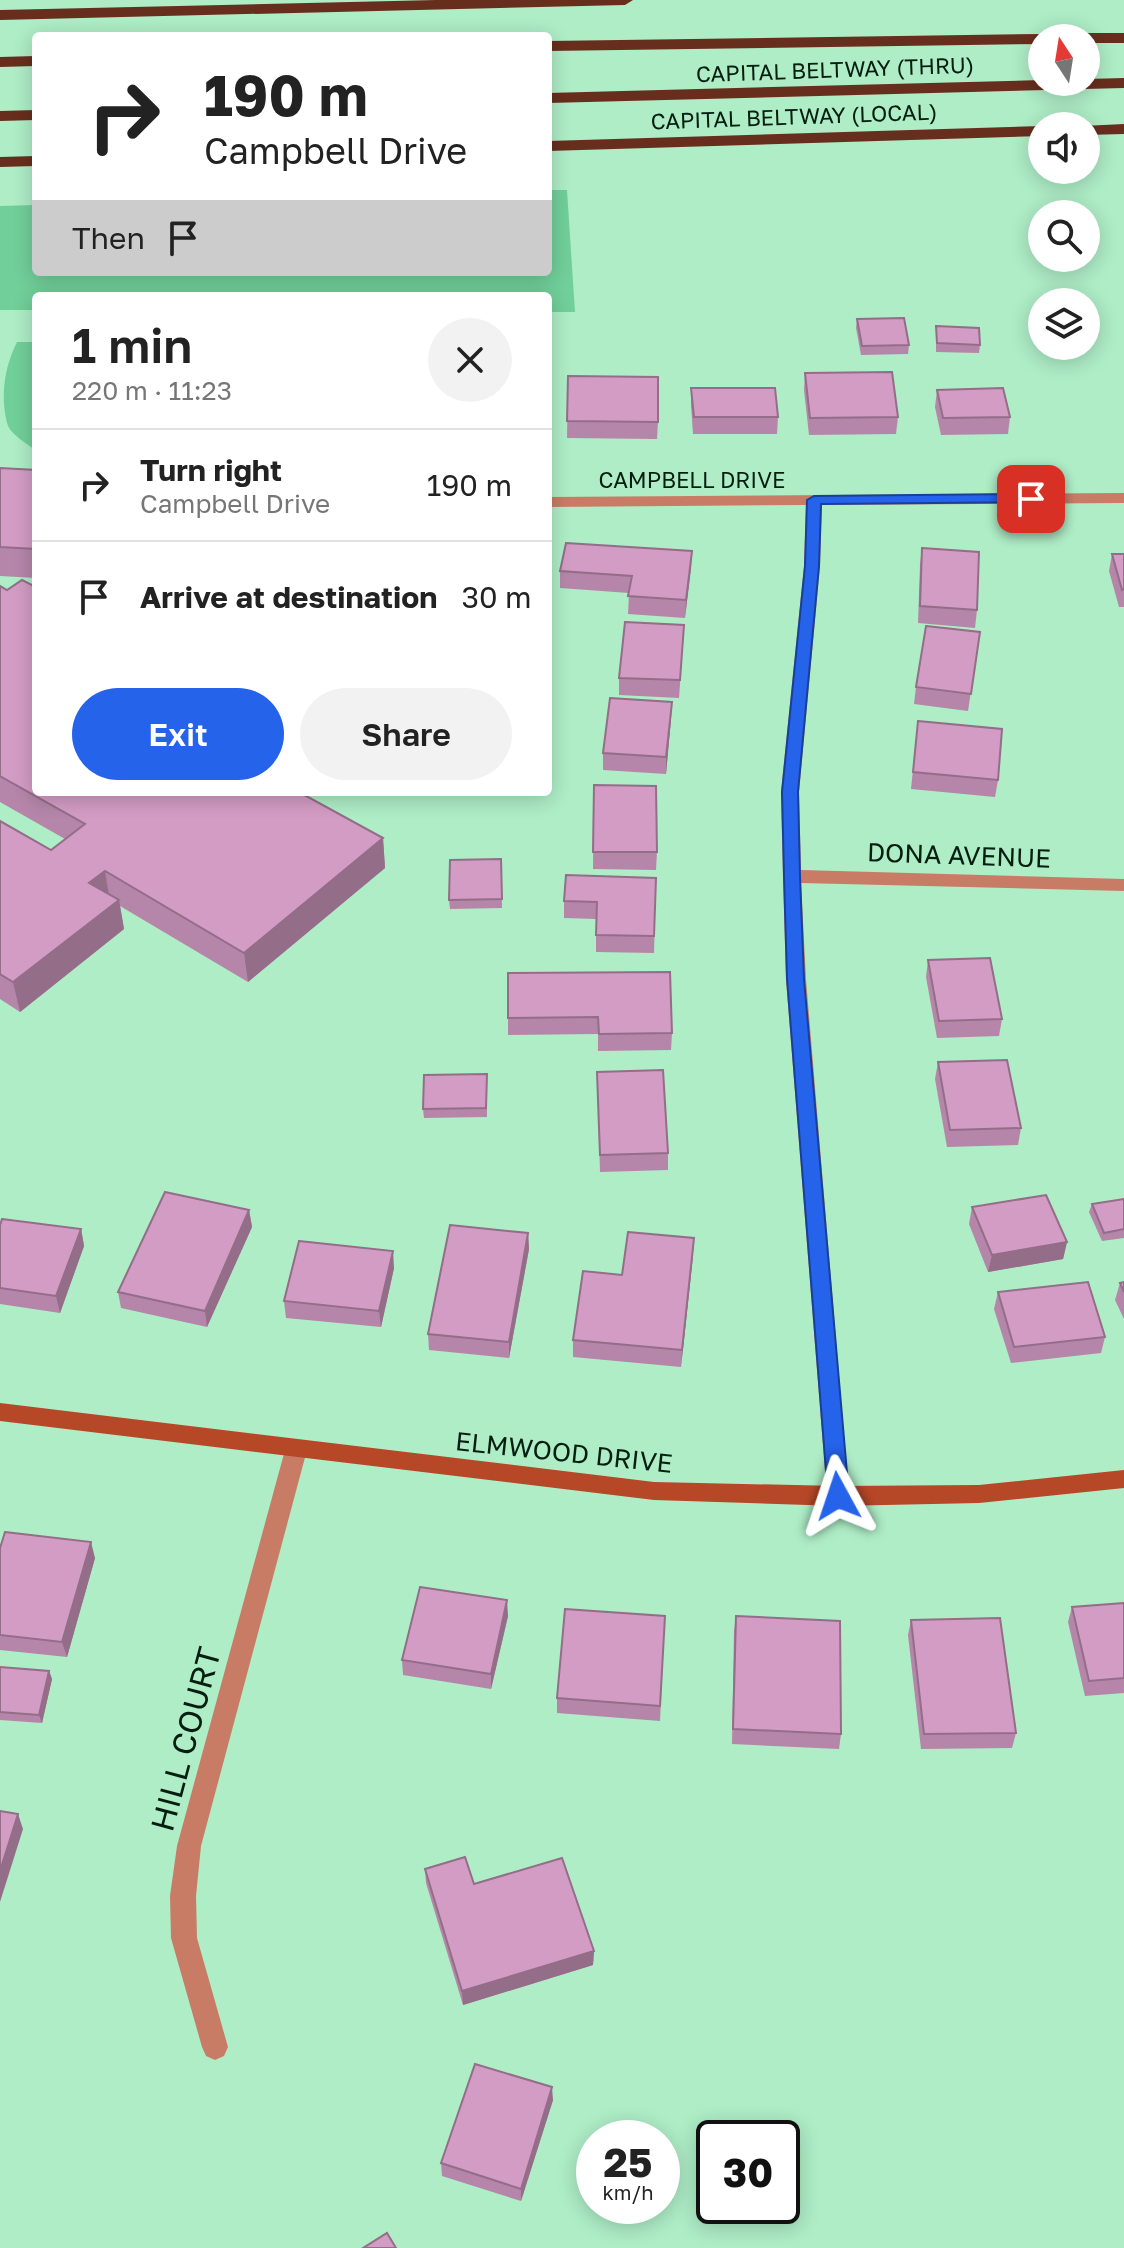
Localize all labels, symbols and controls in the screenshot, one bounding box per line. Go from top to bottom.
north arrow [1028,24,1100,96]
map controls [1028,24,1100,360]
street label: CAPITAL BELTWAY (THRU) [695,51,975,87]
text: 190 m [204,61,368,128]
icon: right [72,64,176,168]
street label: CAPITAL BELTWAY (LOCAL) [650,98,938,134]
button: sound [1028,112,1100,184]
text: Campbell Drive [204,129,467,172]
button: search [1028,200,1100,272]
icon: arrive [161,216,205,260]
text: Then [72,220,145,256]
button: layers [1028,288,1100,360]
text: 1 min [72,316,192,374]
button: close [428,318,512,402]
text: 220 m · 11:23 [72,375,232,406]
text: Turn right [140,452,282,488]
icon: right [72,463,116,507]
pin [997,465,1065,533]
street label: CAMPBELL DRIVE [599,466,785,493]
text: 190 m [427,467,512,503]
icon: arrive [1009,477,1053,521]
text: Campbell Drive [140,488,330,519]
icon: arrive [72,575,116,619]
text: Arrive at destination [140,579,437,615]
text: 30 m [461,579,532,615]
button: Exit [72,688,284,780]
button: Share [300,688,512,780]
street label: DONA AVENUE [866,836,1052,874]
street label: ELMWOOD DRIVE [454,1425,674,1479]
position arrow [796,1454,880,1538]
street label: HILL COURT [142,1643,228,1835]
speed limit sign: 30 [696,2120,800,2224]
text: 25 [604,2138,652,2186]
text: km/h [603,2180,653,2204]

